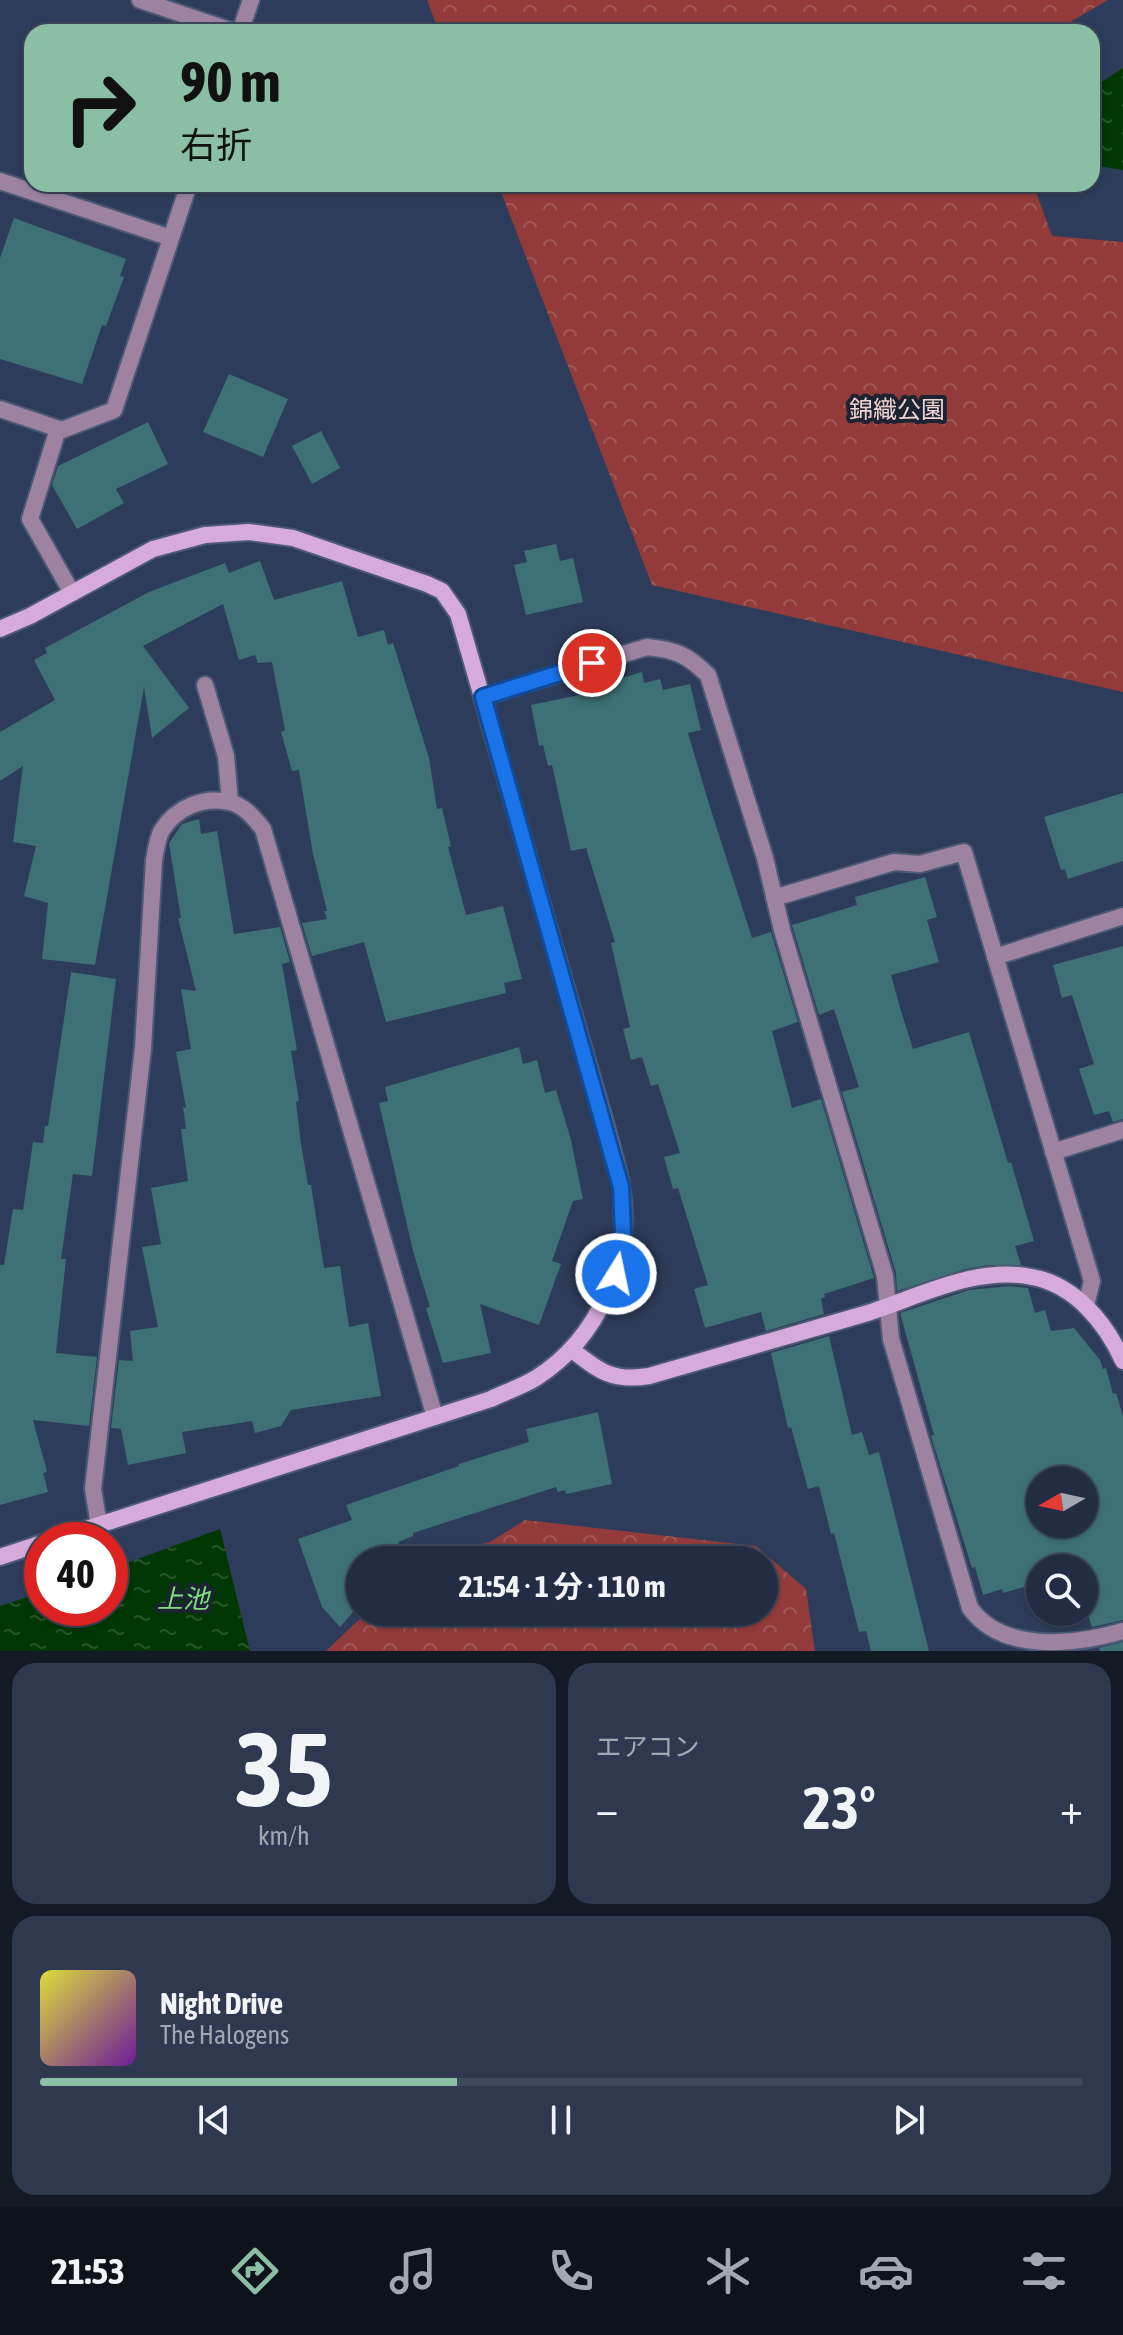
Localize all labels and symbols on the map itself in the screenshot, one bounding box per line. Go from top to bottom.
park label: 錦織公園 [849,396,945,423]
pin [558,629,626,697]
position arrow [574,1232,658,1316]
north arrow [1026,1466,1098,1538]
speed limit sign: 40 [24,1522,128,1626]
water label: 上池 [157,1584,212,1614]

